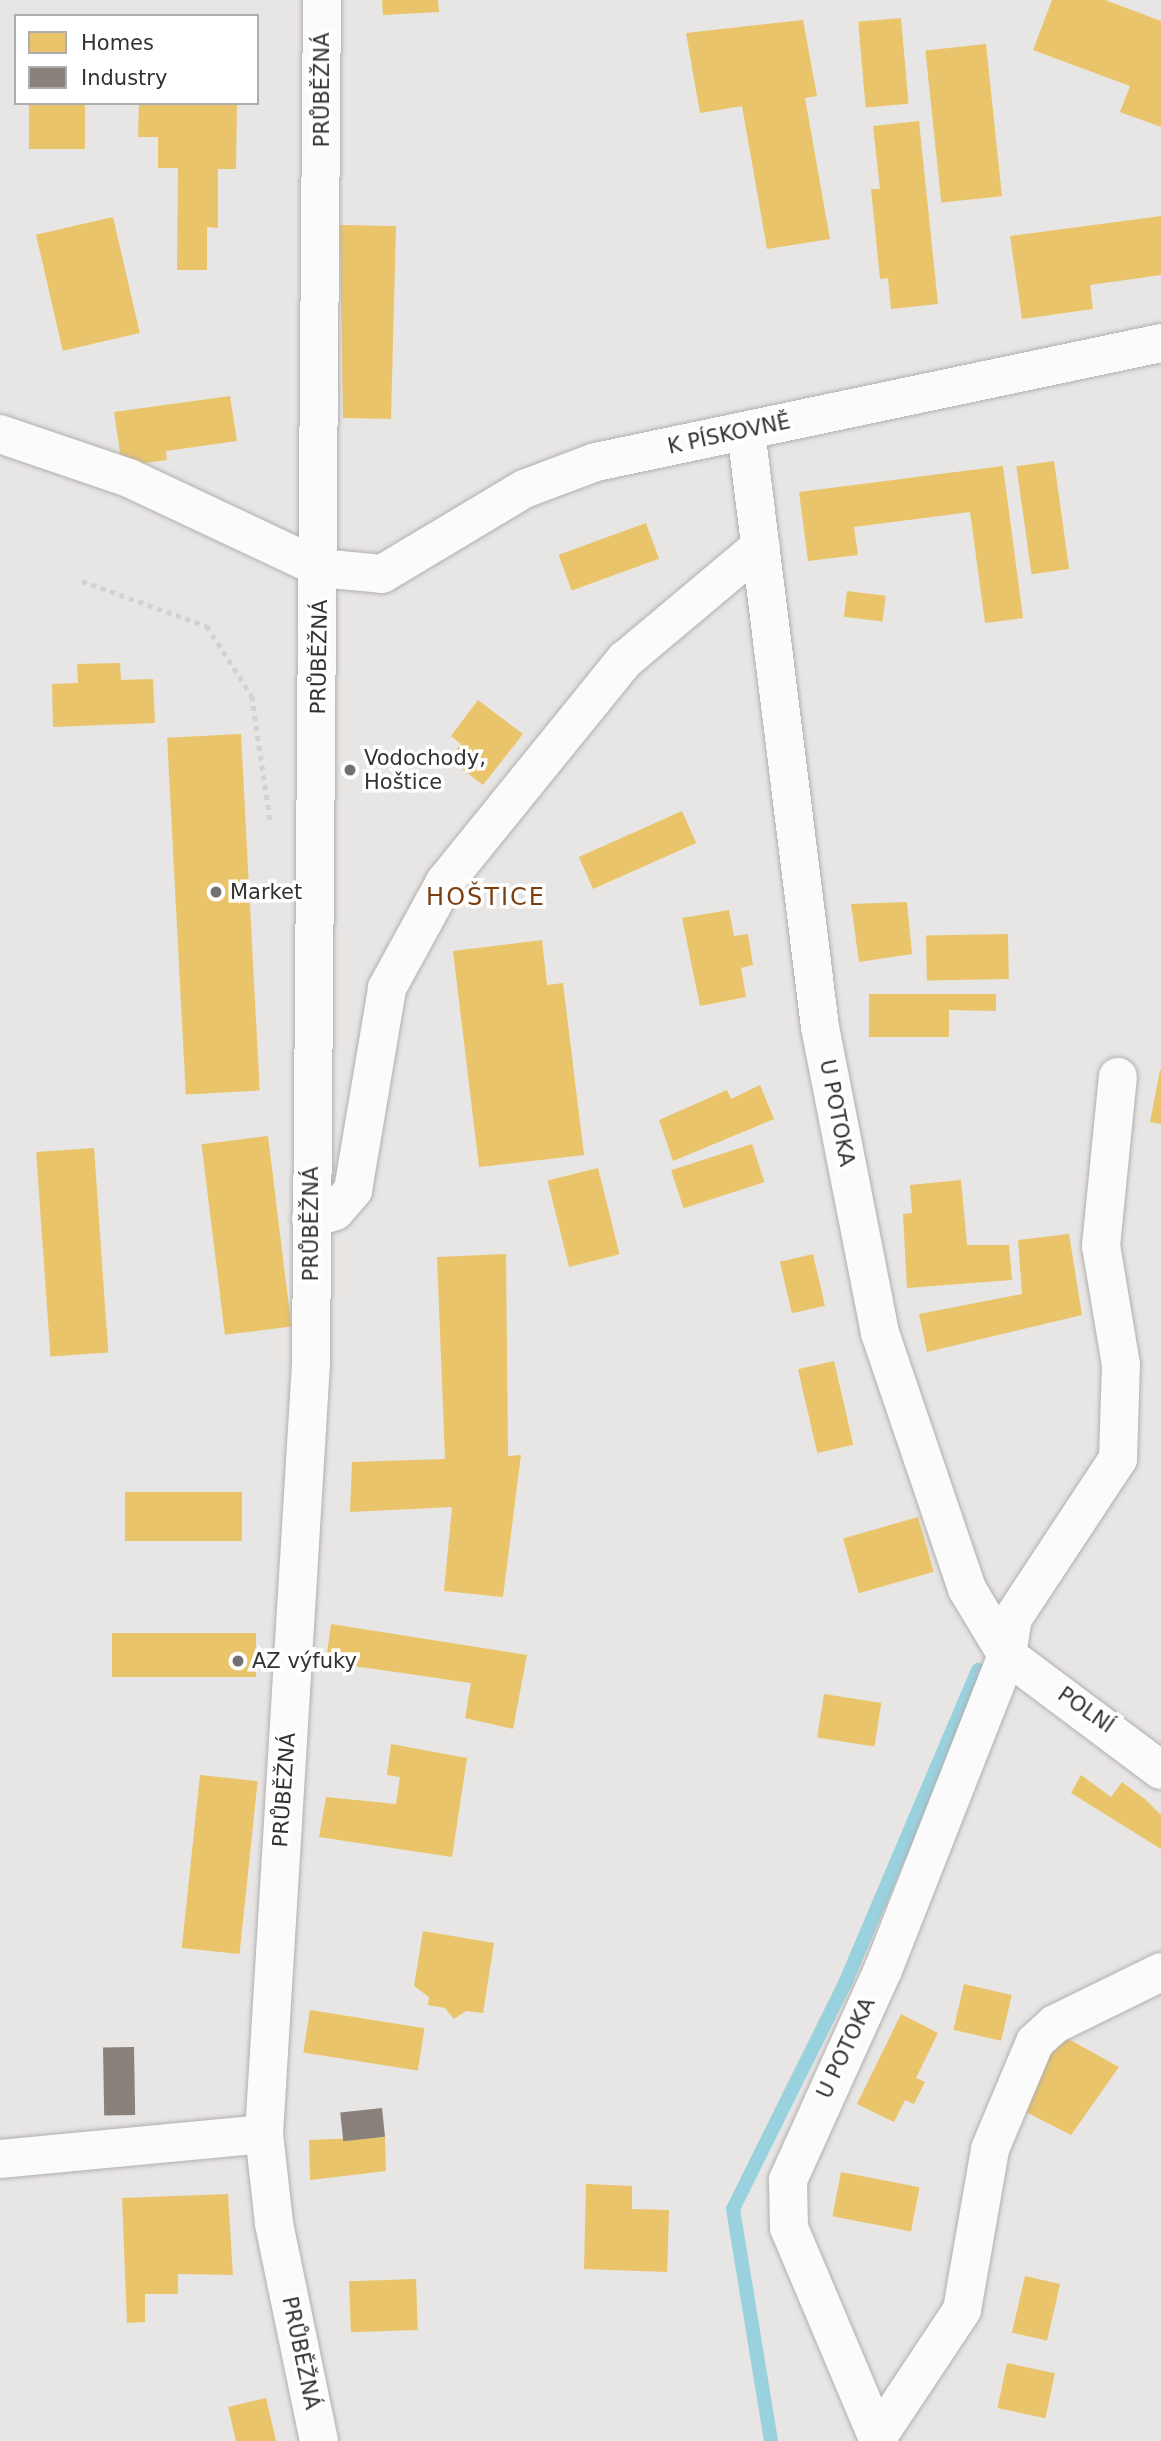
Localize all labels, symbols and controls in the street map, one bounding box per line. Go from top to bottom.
legend [14,14,259,105]
text: Homes [81,31,154,55]
street label: PRŮBĚŽNÁ [309,33,335,147]
text: Industry [81,66,167,90]
street label: K PÍSKOVNĚ [665,409,793,459]
street label: PRŮBĚŽNÁ [305,599,333,715]
place label: Vodochody, Hoštice [364,745,486,795]
marker: Vodochody, Hoštice [342,762,358,778]
place label: Market [230,879,302,905]
marker: Market [208,884,224,900]
district label: HOŠTICE [427,884,545,912]
street label: U POTOKA [814,1057,860,1169]
street label: PRŮBĚŽNÁ [298,1167,324,1281]
place label: AZ výfuky [252,1648,357,1674]
marker: AZ výfuky [230,1653,246,1669]
street label: POLNÍ [1053,1682,1119,1738]
street label: PRŮBĚŽNÁ [267,1732,301,1848]
street label: U POTOKA [812,1994,880,2102]
street label: PRŮBĚŽNÁ [277,2294,325,2412]

